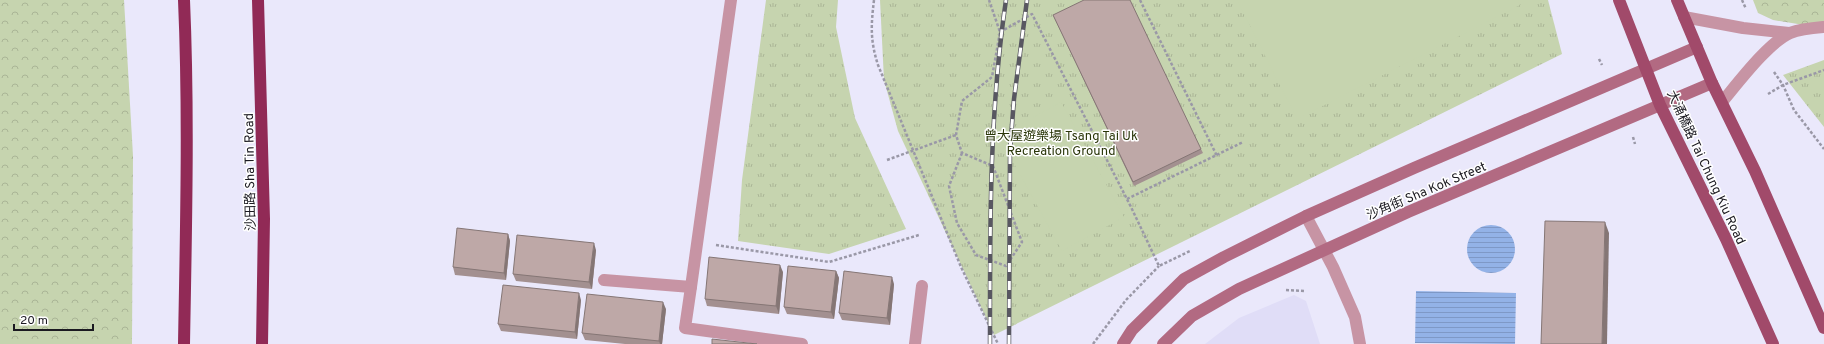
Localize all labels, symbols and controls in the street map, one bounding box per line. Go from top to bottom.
street label: 大涌橋路 Tai Chung Kiu Road [1662,88,1748,248]
street label: 沙田路 Sha Tin Road [242,113,260,231]
park label: 曾大屋遊樂場 Tsang Tai Uk Recreation Ground [984,128,1138,160]
street label: 沙角街 Sha Kok Street [1365,159,1489,224]
scale bar [14,306,93,332]
text: 20 m [20,313,48,329]

